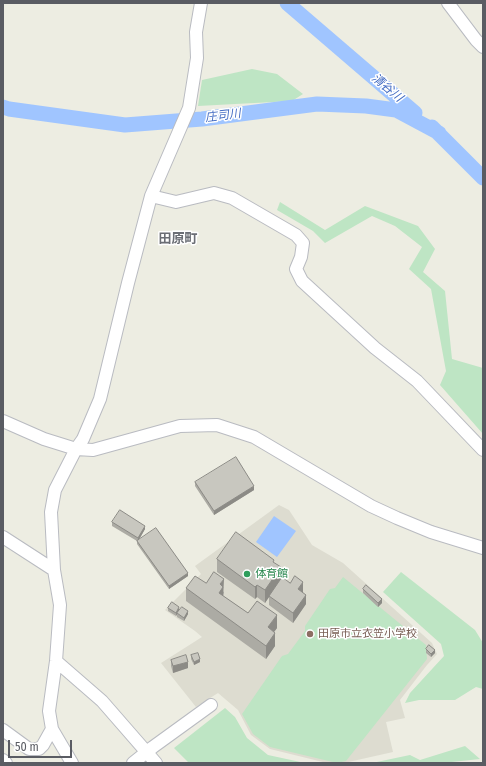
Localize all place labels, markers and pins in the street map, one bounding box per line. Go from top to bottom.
place label: 体育館 [255,567,288,581]
marker: 体育館 [242,569,252,579]
place label: 田原市立衣笠小学校 [318,627,417,641]
marker: 田原市立衣笠小学校 [305,629,315,639]

